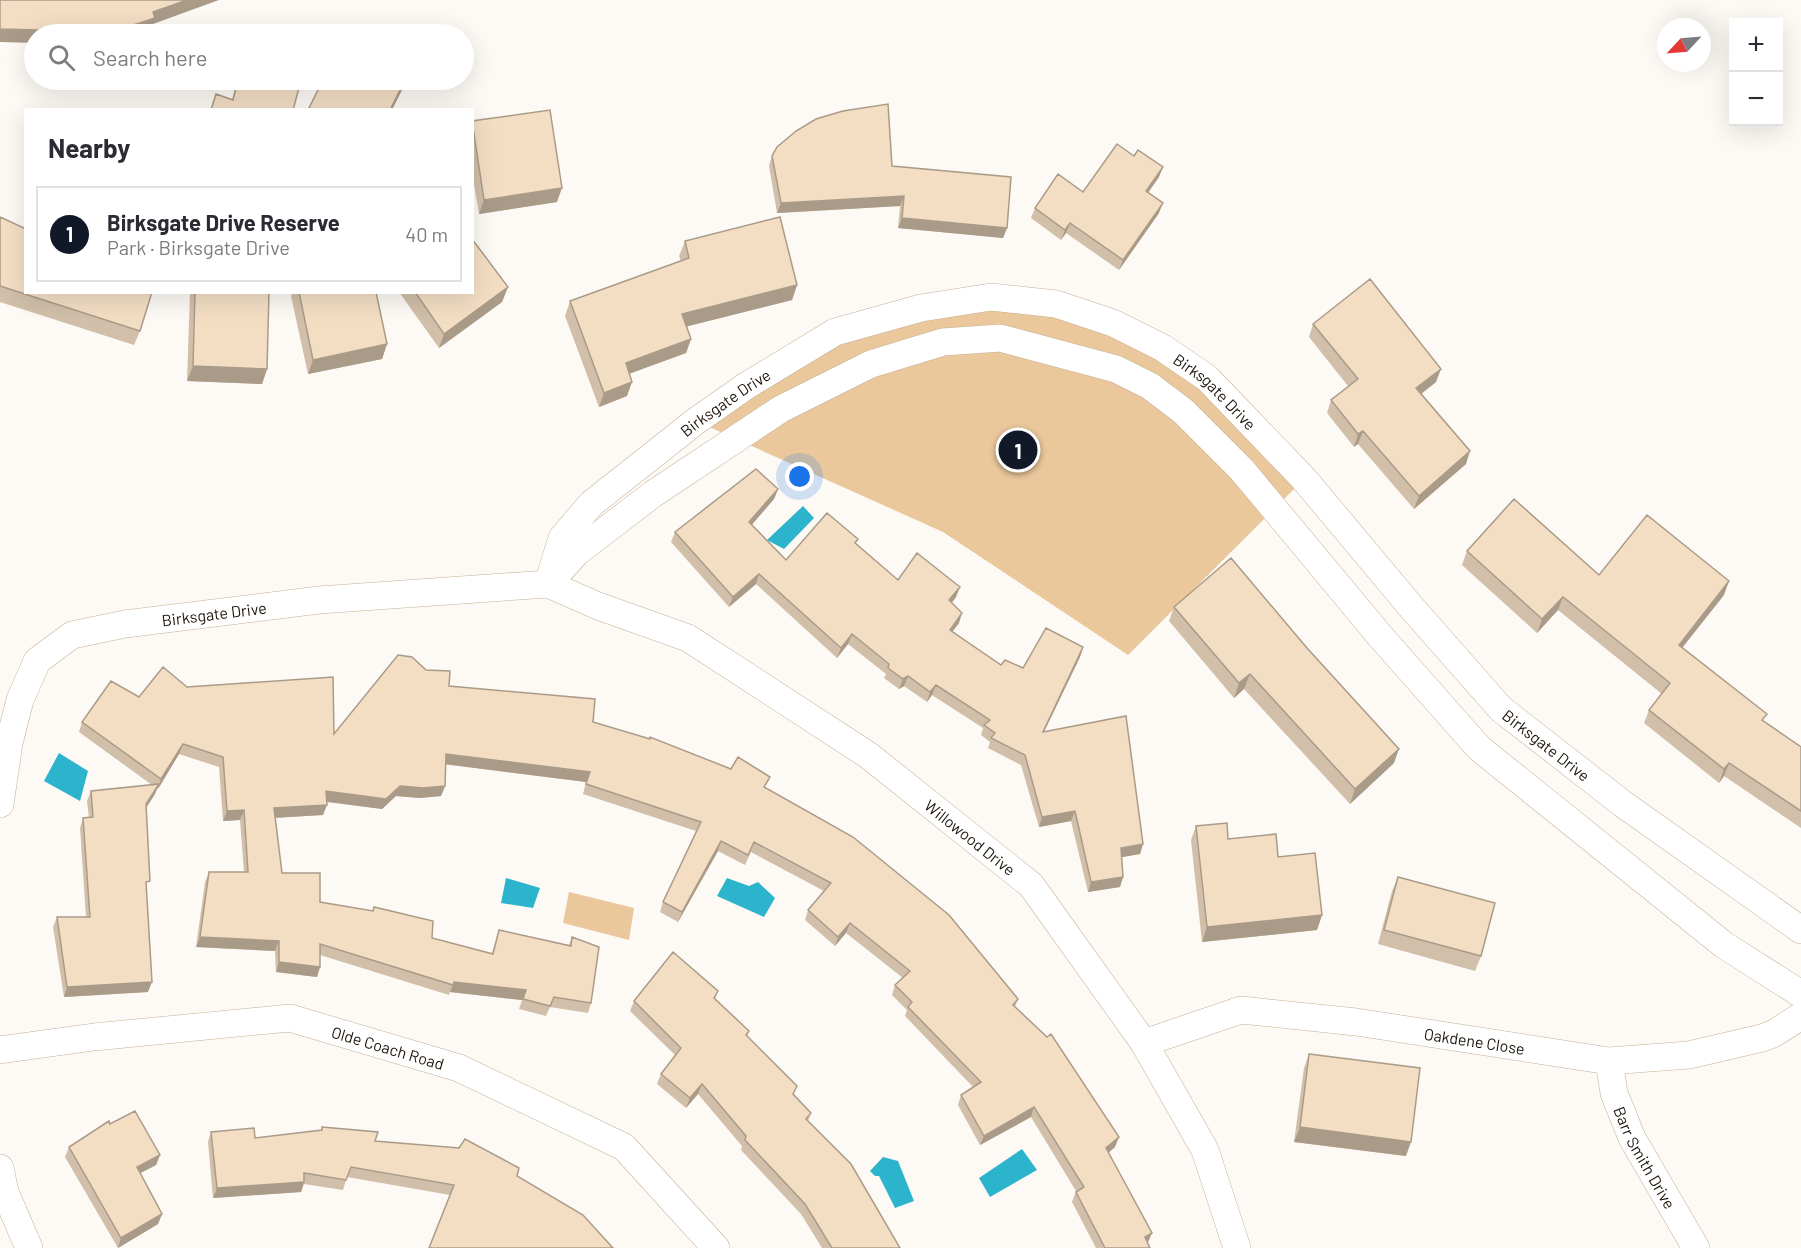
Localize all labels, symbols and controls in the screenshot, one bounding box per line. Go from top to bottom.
north arrow [1657,18,1711,72]
map controls [1729,18,1783,126]
button: + [1729,18,1783,72]
search box [24,24,474,90]
icon: search [45,41,78,74]
text: Search here [93,44,207,70]
button: − [1729,72,1783,126]
text: Nearby [48,132,130,163]
text: Birksgate Drive Reserve [107,209,340,235]
text: 1 [66,222,73,246]
text: 40 m [405,222,448,246]
text: Park · Birksgate Drive [107,235,290,259]
street label: Birksgate Drive [1170,349,1261,433]
street label: Birksgate Drive [676,364,773,440]
pin: 1 [998,428,1038,472]
your location [785,462,814,491]
street label: Birksgate Drive [161,597,267,629]
street label: Birksgate Drive [1499,705,1594,784]
street label: Willowood Drive [922,795,1020,879]
street label: Olde Coach Road [330,1021,446,1073]
street label: Oakdene Close [1423,1023,1526,1057]
street label: Barr Smith Drive [1611,1104,1680,1212]

